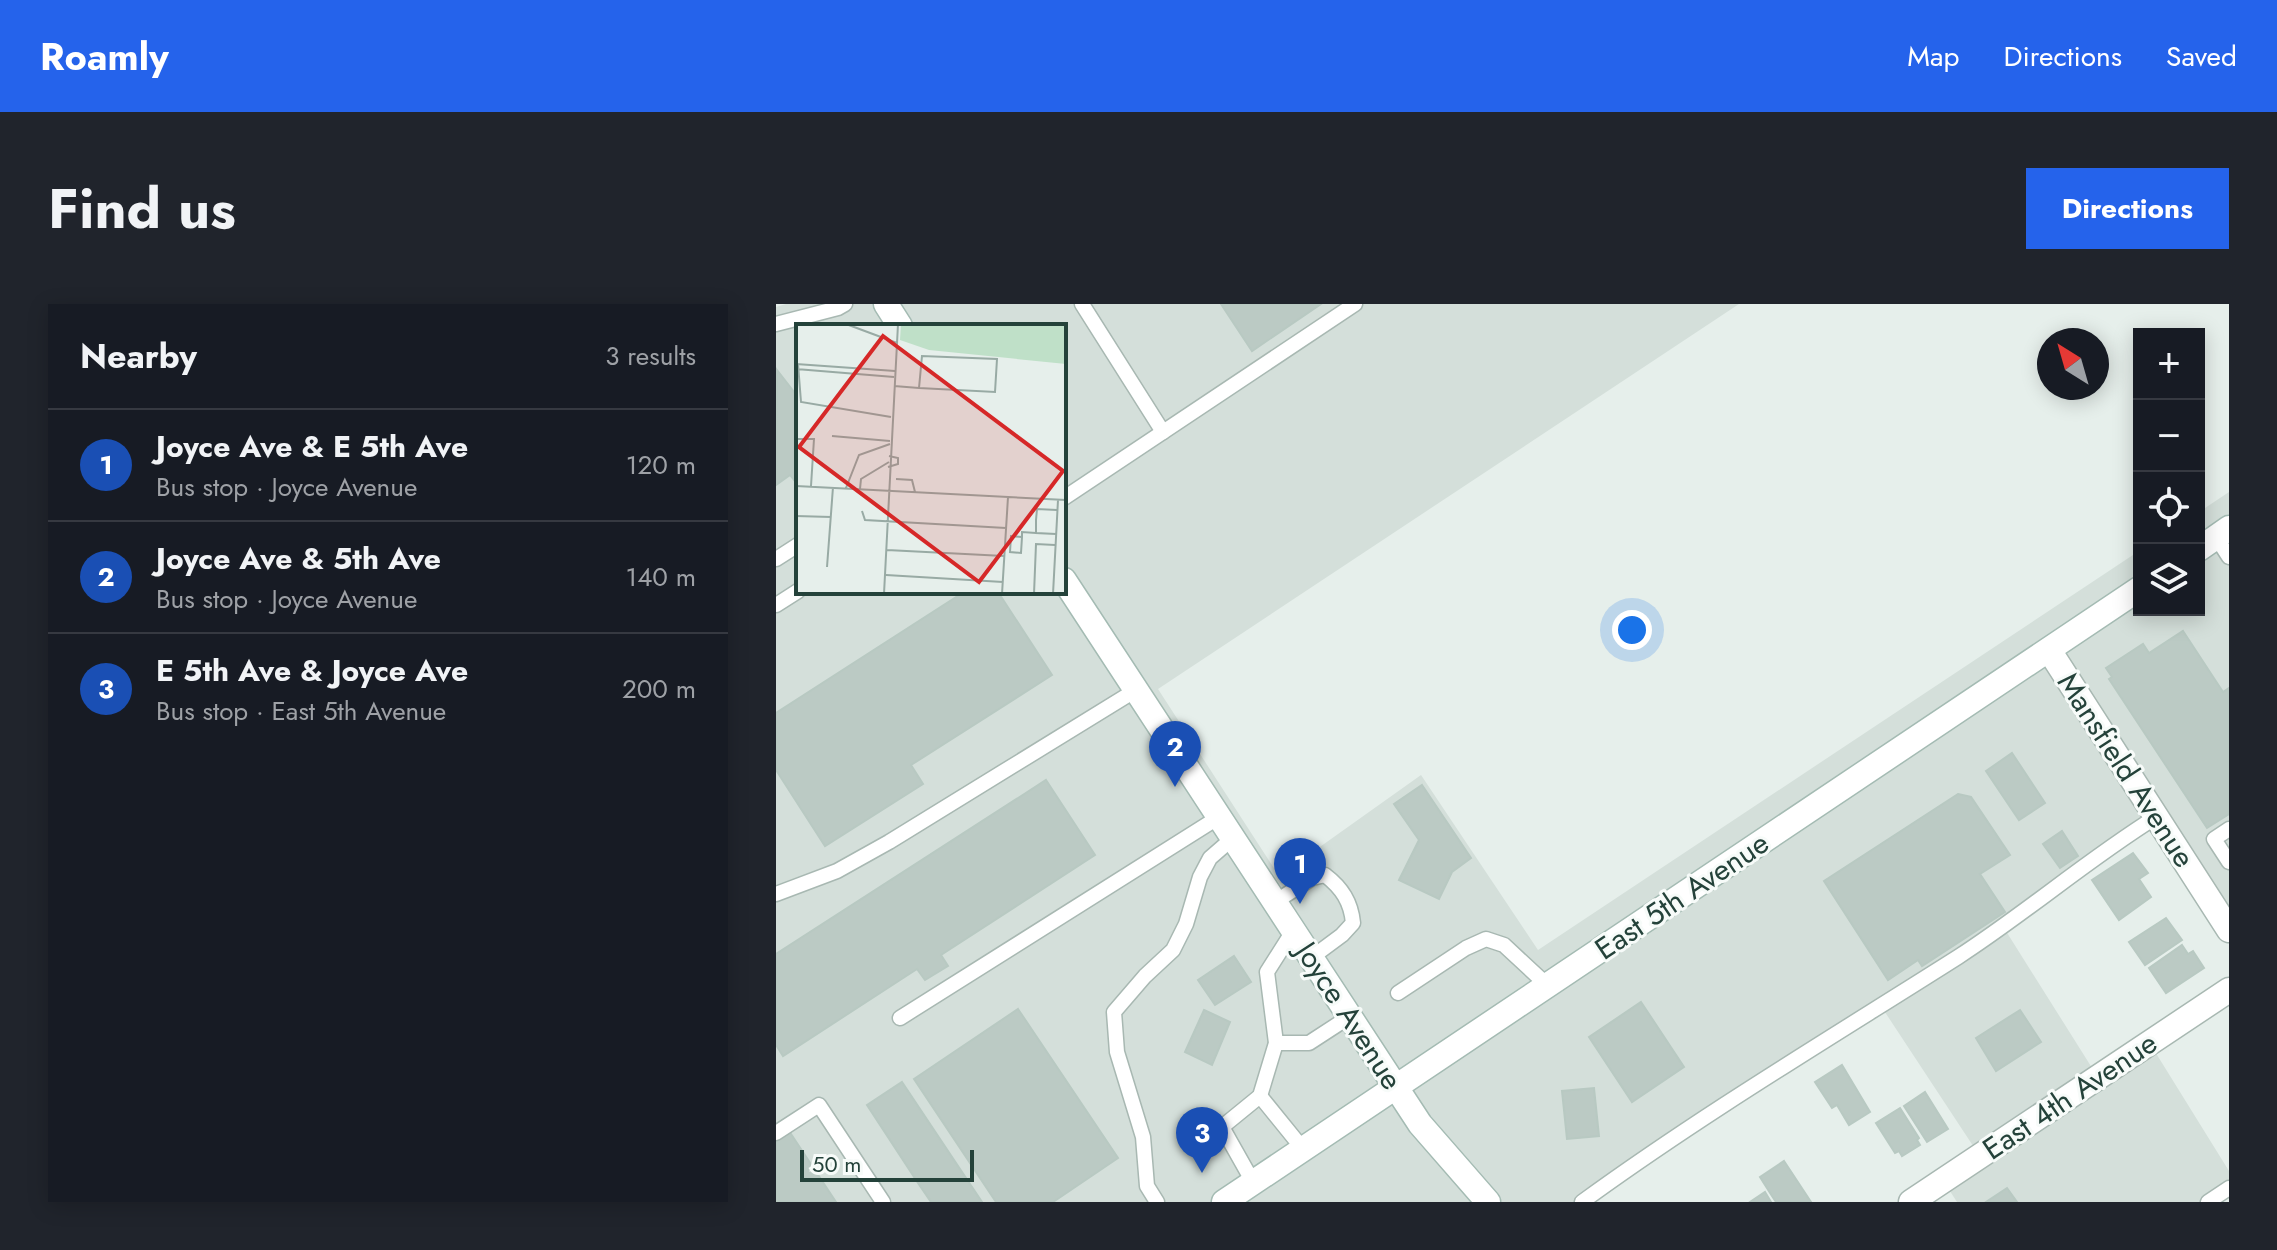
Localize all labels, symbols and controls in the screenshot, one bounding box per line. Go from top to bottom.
text: Roamly [40,29,169,84]
text: Map [1907,36,1959,77]
text: Directions [2003,36,2122,77]
text: Saved [2166,36,2237,77]
text: Find us [48,168,236,249]
button: Directions [2026,168,2229,249]
inset map [796,324,1066,594]
north arrow [2037,328,2109,400]
map controls [2133,328,2205,616]
button: + [2133,328,2205,400]
text: Nearby [80,332,197,381]
text: 3 results [605,337,696,375]
button: − [2133,400,2205,472]
text: Joyce Ave & E 5th Ave [156,425,468,468]
text: 1 [99,446,113,484]
text: 120 m [626,446,696,484]
text: Bus stop · Joyce Avenue [156,468,417,506]
button: locate [2133,472,2205,544]
text: Joyce Ave & 5th Ave [156,537,441,580]
button: layers [2133,544,2205,616]
text: 2 [97,558,115,596]
text: 140 m [625,558,696,596]
text: Bus stop · Joyce Avenue [156,580,417,618]
your location [1612,610,1652,650]
text: E 5th Ave & Joyce Ave [156,649,468,692]
street label: Mansfield Avenue [2047,664,2206,876]
text: 3 [98,670,114,708]
text: 200 m [622,670,696,708]
text: Bus stop · East 5th Avenue [156,692,446,730]
pin: 2 [1149,721,1201,787]
street label: East 5th Avenue [1586,821,1777,970]
pin: 1 [1274,838,1326,904]
street label: Joyce Avenue [1283,930,1413,1098]
street label: East 4th Avenue [1974,1021,2166,1170]
pin: 3 [1176,1107,1228,1173]
scale bar [800,1146,974,1182]
text: 50 m [812,1148,861,1180]

